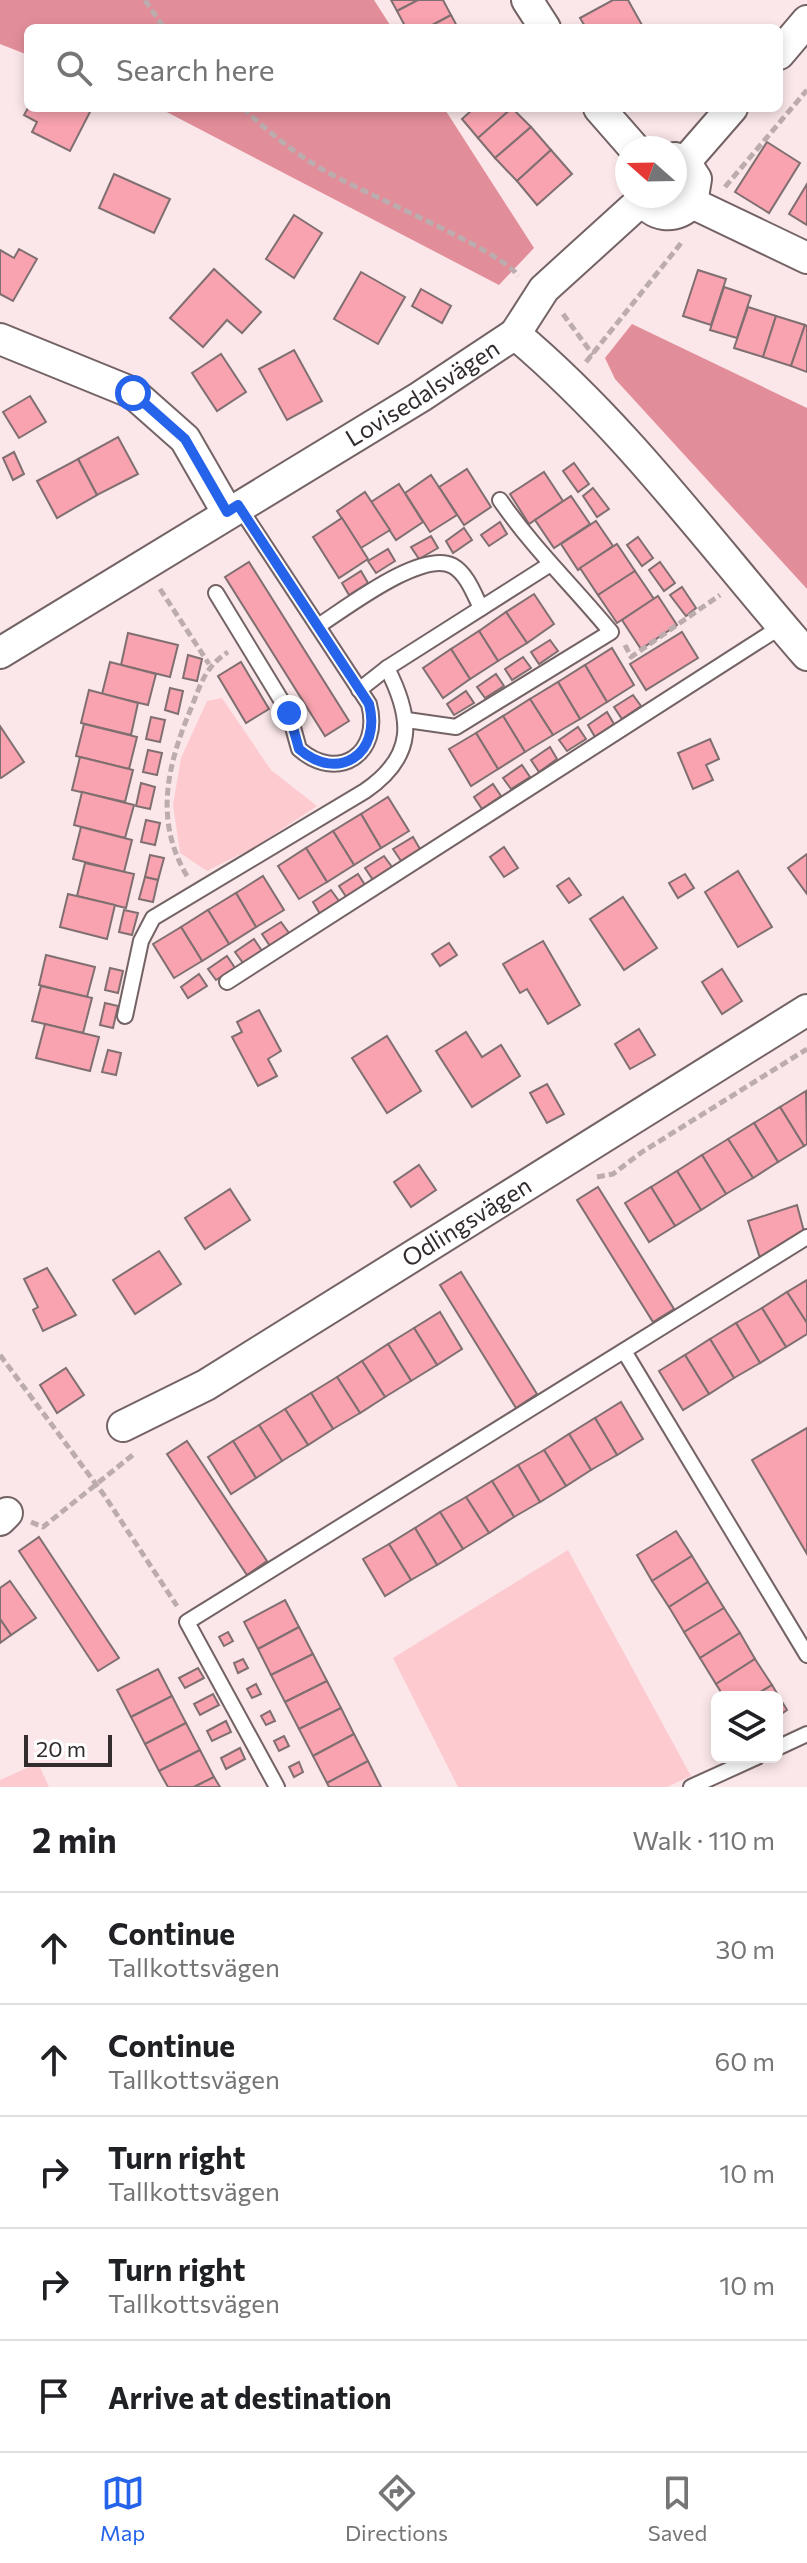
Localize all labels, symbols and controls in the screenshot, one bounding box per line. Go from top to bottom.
search box [24,24,783,112]
icon: search [52,46,96,90]
text: Search here [116,50,275,87]
north arrow [615,136,687,208]
street label: Lovisedalsvägen [340,333,504,452]
route start [115,375,151,411]
route end [271,695,307,731]
street label: Odlingsvägen [396,1170,536,1272]
map controls [711,1691,783,1763]
button: layers [711,1691,783,1763]
scale bar [24,1731,112,1767]
text: 20 m [36,1735,86,1762]
text: 2 min [32,1818,117,1860]
text: Walk · 110 m [633,1824,775,1855]
text: Continue [108,1914,235,1951]
icon: ahead [32,1926,76,1970]
text: 30 m [716,1933,775,1964]
text: Tallkottsvägen [108,1951,280,1982]
text: Continue [108,2026,235,2063]
icon: ahead [32,2038,76,2082]
text: 60 m [715,2045,775,2076]
text: Tallkottsvägen [108,2063,280,2094]
text: Turn right [108,2138,245,2175]
icon: right [32,2150,76,2194]
text: 10 m [719,2157,775,2188]
text: Tallkottsvägen [108,2175,280,2206]
text: Turn right [108,2250,245,2287]
icon: right [32,2262,76,2306]
text: 10 m [719,2269,775,2300]
text: Tallkottsvägen [108,2287,280,2318]
icon: arrive [32,2374,76,2418]
text: Arrive at destination [108,2378,392,2415]
tab: Map [100,2471,145,2546]
tab: Directions [345,2471,448,2546]
tab: Saved [648,2471,707,2546]

